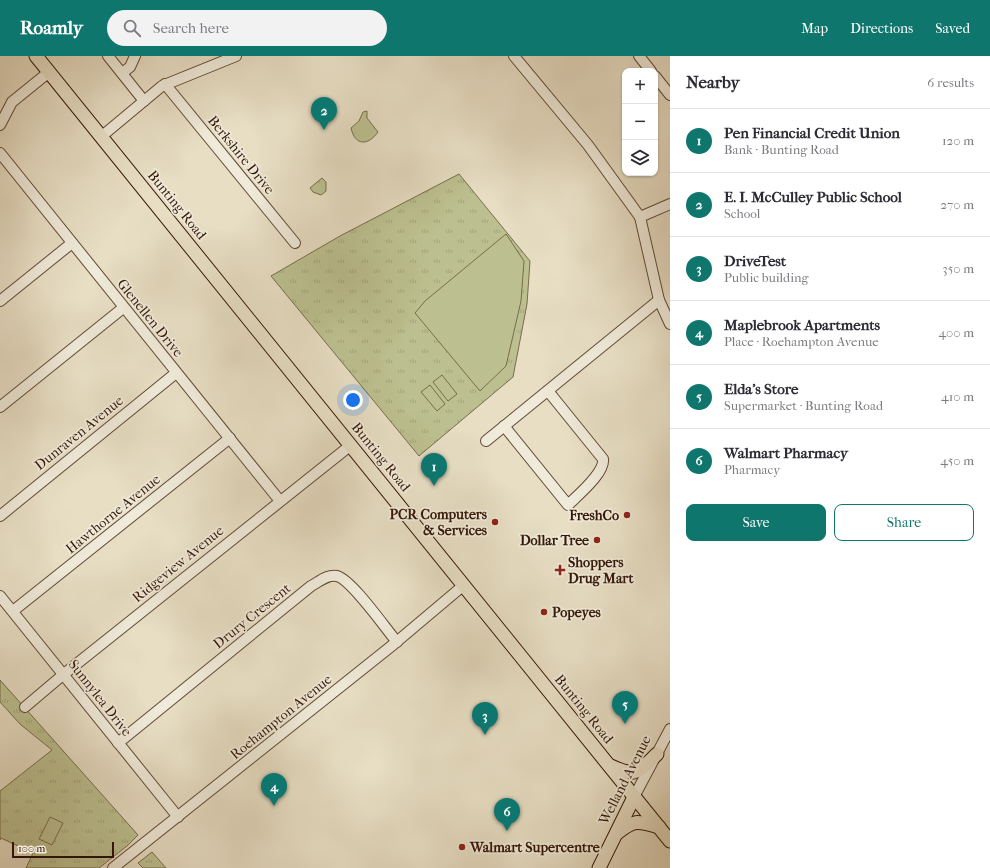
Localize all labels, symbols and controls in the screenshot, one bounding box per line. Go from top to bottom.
search box [107,10,387,46]
text: Roamly [20,17,83,39]
icon: search [121,17,143,39]
text: Search here [153,19,229,37]
text: Map [801,20,828,37]
text: Directions [850,20,913,37]
text: Saved [935,20,970,37]
map controls [622,68,658,176]
button: + [622,68,658,104]
text: Nearby [686,72,740,92]
text: 6 results [927,75,974,90]
pin: 2 [311,97,337,130]
button: − [622,104,658,140]
street label: Berkshire Drive [204,112,278,198]
text: Pen Financial Credit Union [724,124,900,142]
text: 1 [697,133,701,148]
text: 120 m [942,133,974,148]
button: layers [622,140,658,176]
text: Bank · Bunting Road [724,142,839,157]
street label: Bunting Road [144,167,210,243]
text: E. I. McCulley Public School [724,188,902,206]
text: 2 [696,197,702,212]
text: 270 m [940,197,974,212]
text: School [724,206,760,221]
text: DriveTest [724,252,786,270]
text: 3 [696,261,702,276]
text: 350 m [942,261,974,276]
text: Public building [724,270,809,285]
street label: Glenellen Drive [113,276,187,360]
text: Maplebrook Apartments [724,316,880,334]
text: 4 [695,325,703,340]
text: 400 m [938,325,974,340]
text: Place · Roehampton Avenue [724,334,879,349]
text: Elda's Store [724,380,798,398]
text: 5 [696,389,702,404]
text: 410 m [941,389,974,404]
your location [343,390,363,410]
street label: Dunraven Avenue [31,392,127,474]
text: Supermarket · Bunting Road [724,398,883,413]
street label: Bunting Road [348,419,414,495]
text: Walmart Pharmacy [724,444,848,462]
pin: 1 [421,453,447,486]
text: 6 [695,453,703,468]
text: 450 m [940,453,974,468]
text: Pharmacy [724,462,780,477]
street label: Hawthorne Avenue [62,471,164,557]
button: Save [686,504,826,541]
button: Share [834,504,974,541]
place label: PCR Computers & Services [389,506,488,539]
place label: FreshCo [568,507,619,524]
marker: FreshCo [622,510,632,520]
marker: PCR Computers & Services [490,517,500,527]
street label: Ridgeview Avenue [129,522,227,606]
place label: Dollar Tree [520,532,589,549]
marker: Dollar Tree [592,535,602,545]
place label: Shoppers Drug Mart [568,554,634,587]
marker: Shoppers Drug Mart [555,565,565,575]
street label: Drury Crescent [210,580,294,652]
place label: Popeyes [552,604,602,621]
marker: Popeyes [539,607,549,617]
street label: Sunnylea Drive [65,656,135,740]
street label: Roehampton Avenue [227,671,335,763]
street label: Bunting Road [551,671,617,747]
pin: 5 [612,691,638,724]
pin: 3 [472,702,498,735]
street label: Welland Avenue [595,733,655,828]
pin: 4 [261,773,287,806]
pin: 6 [494,798,520,831]
place label: Walmart Supercentre [469,839,600,856]
scale bar [12,840,114,859]
text: 100 m [18,842,46,855]
marker: Walmart Supercentre [457,842,467,852]

